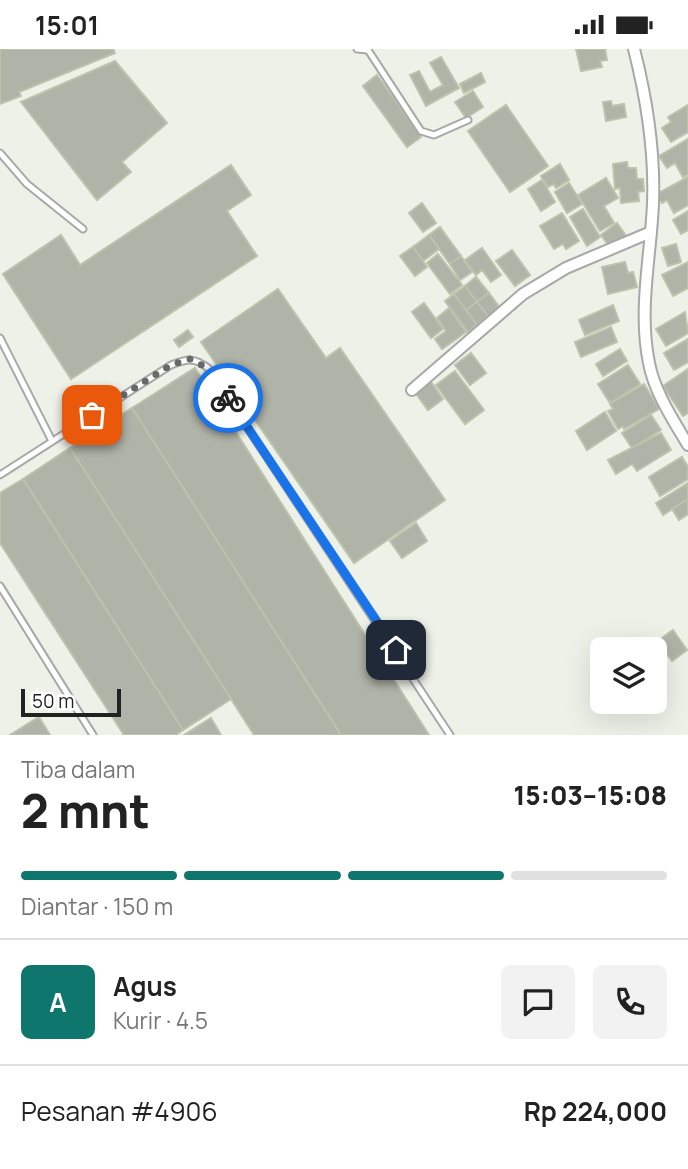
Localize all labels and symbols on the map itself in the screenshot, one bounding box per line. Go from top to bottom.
courier [193,363,263,433]
pin [62,385,122,445]
pin [366,620,426,680]
scale bar [21,686,121,718]

